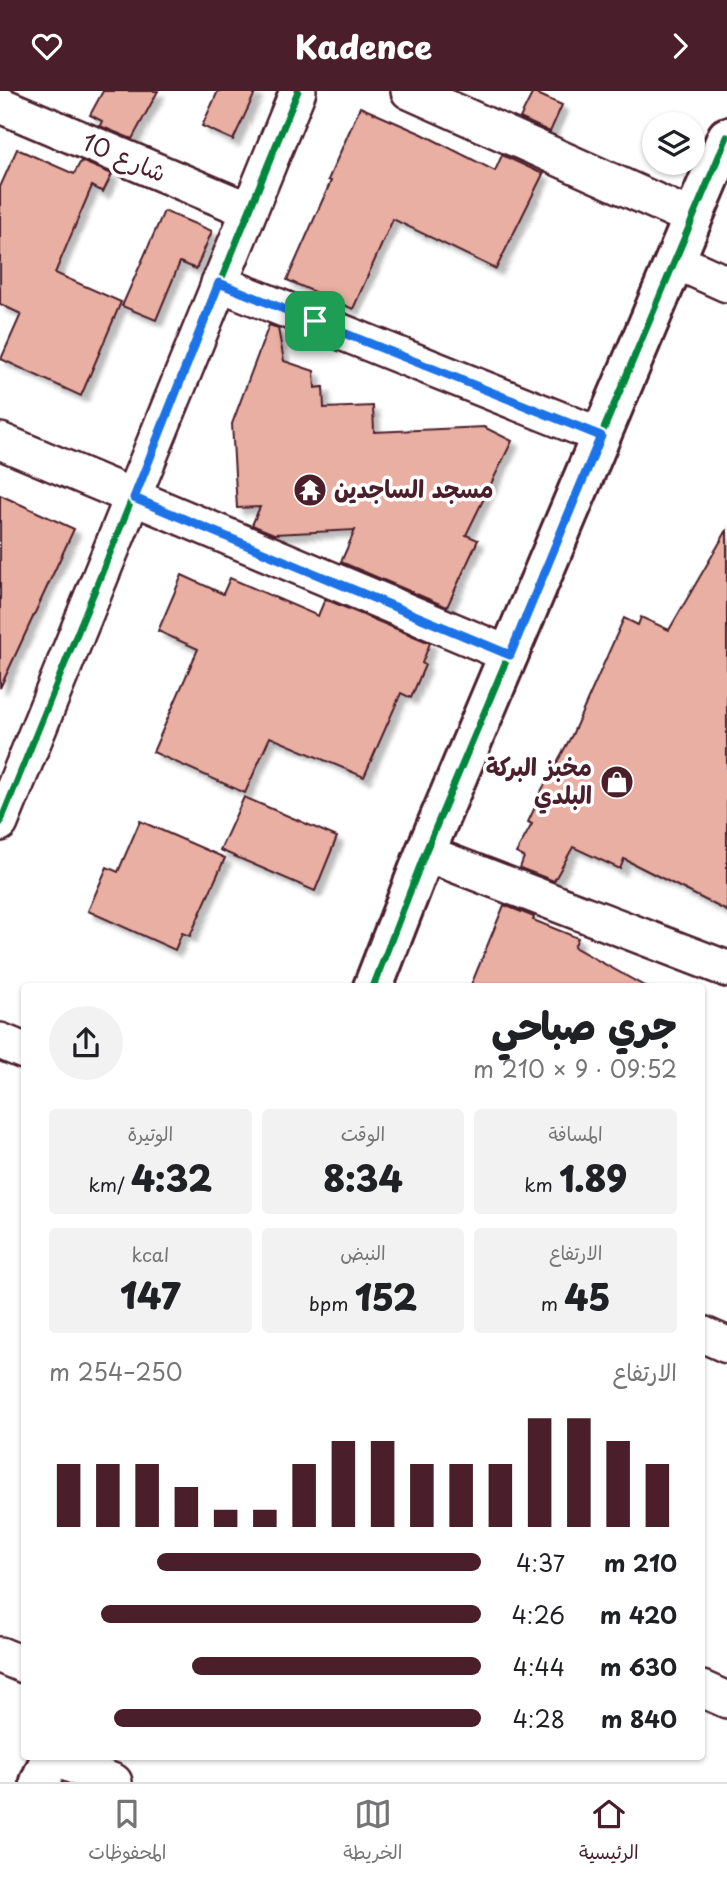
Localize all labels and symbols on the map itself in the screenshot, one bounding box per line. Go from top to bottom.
street label: شارع 10 [77,122,172,191]
pin [285,291,345,351]
place label: مسجد الساجدين [334,470,493,506]
temple icon: مسجد الساجدين [291,471,329,509]
place label: مخبز البركة البلدي [486,748,592,814]
shop icon: مخبز البركة البلدي [598,763,636,801]

